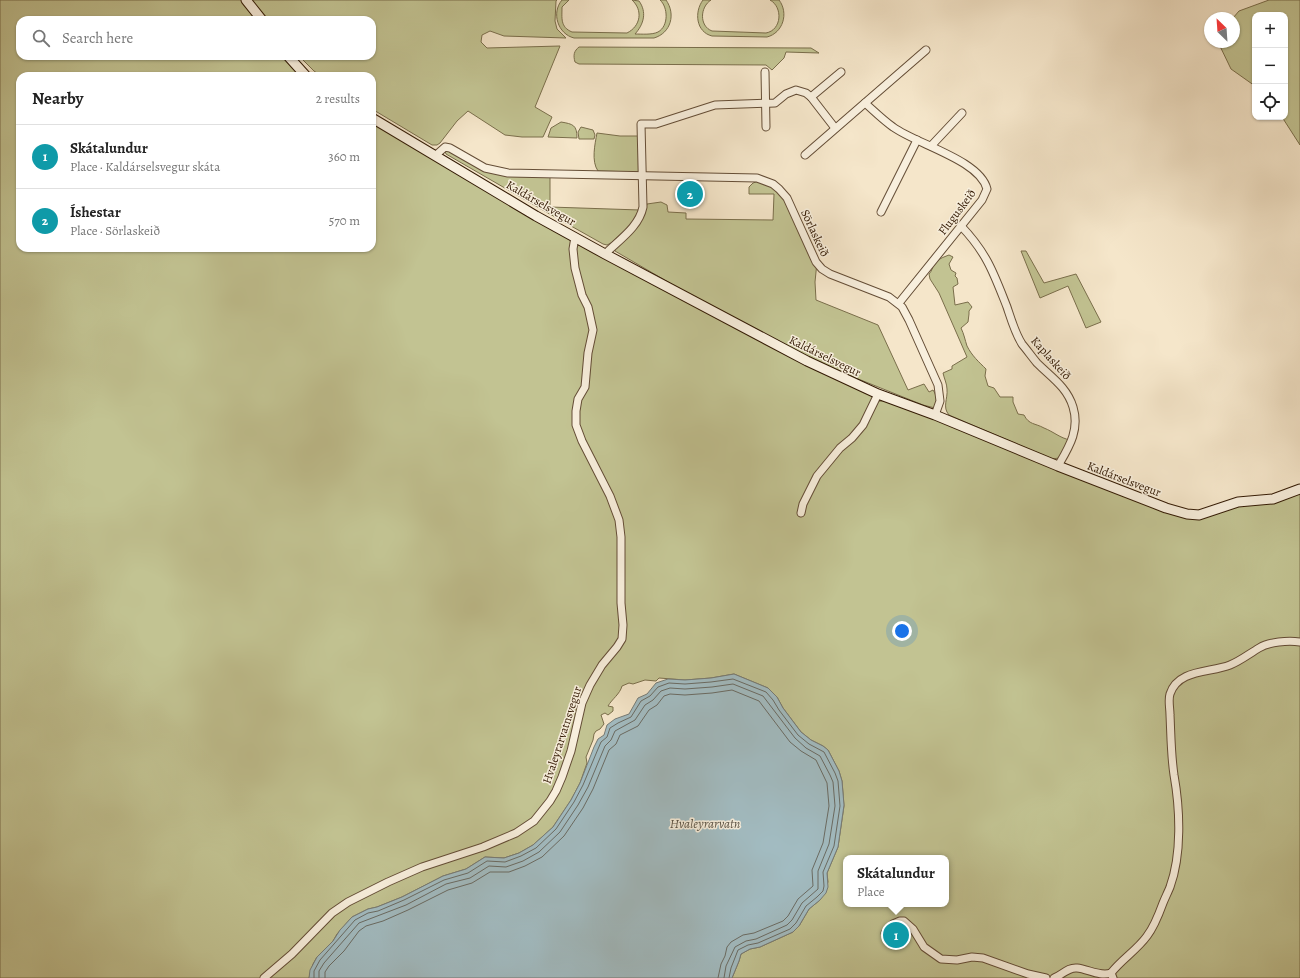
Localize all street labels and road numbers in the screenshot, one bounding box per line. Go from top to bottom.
street label: Kaldárselsvegur [503,177,579,230]
street label: Fluguskeið [935,186,979,238]
street label: Sörlaskeið [797,207,833,259]
street label: Kaldárselsvegur [786,332,864,380]
street label: Kaplaskeið [1027,333,1075,383]
street label: Kaldárselsvegur [1085,458,1164,501]
street label: Hvaleyrarvatnsvegur [539,684,585,786]

